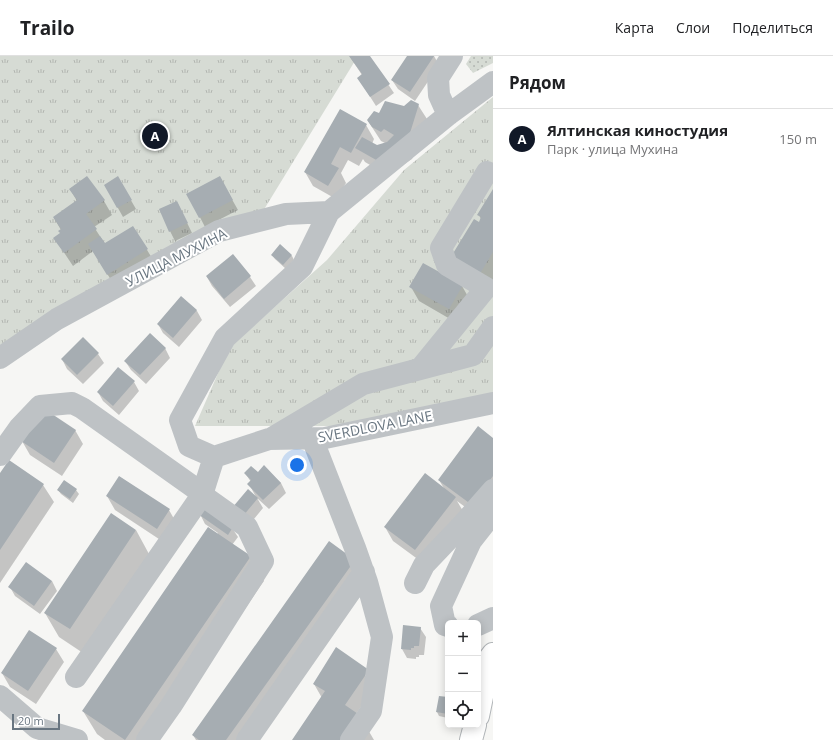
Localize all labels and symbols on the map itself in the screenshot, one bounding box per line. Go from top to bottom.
pin: A [142,121,168,151]
street label: УЛИЦА МУХИНА [122,223,230,291]
street label: SVERDLOVA LANE [316,406,434,446]
your location [287,455,307,475]
scale bar [12,712,60,731]

